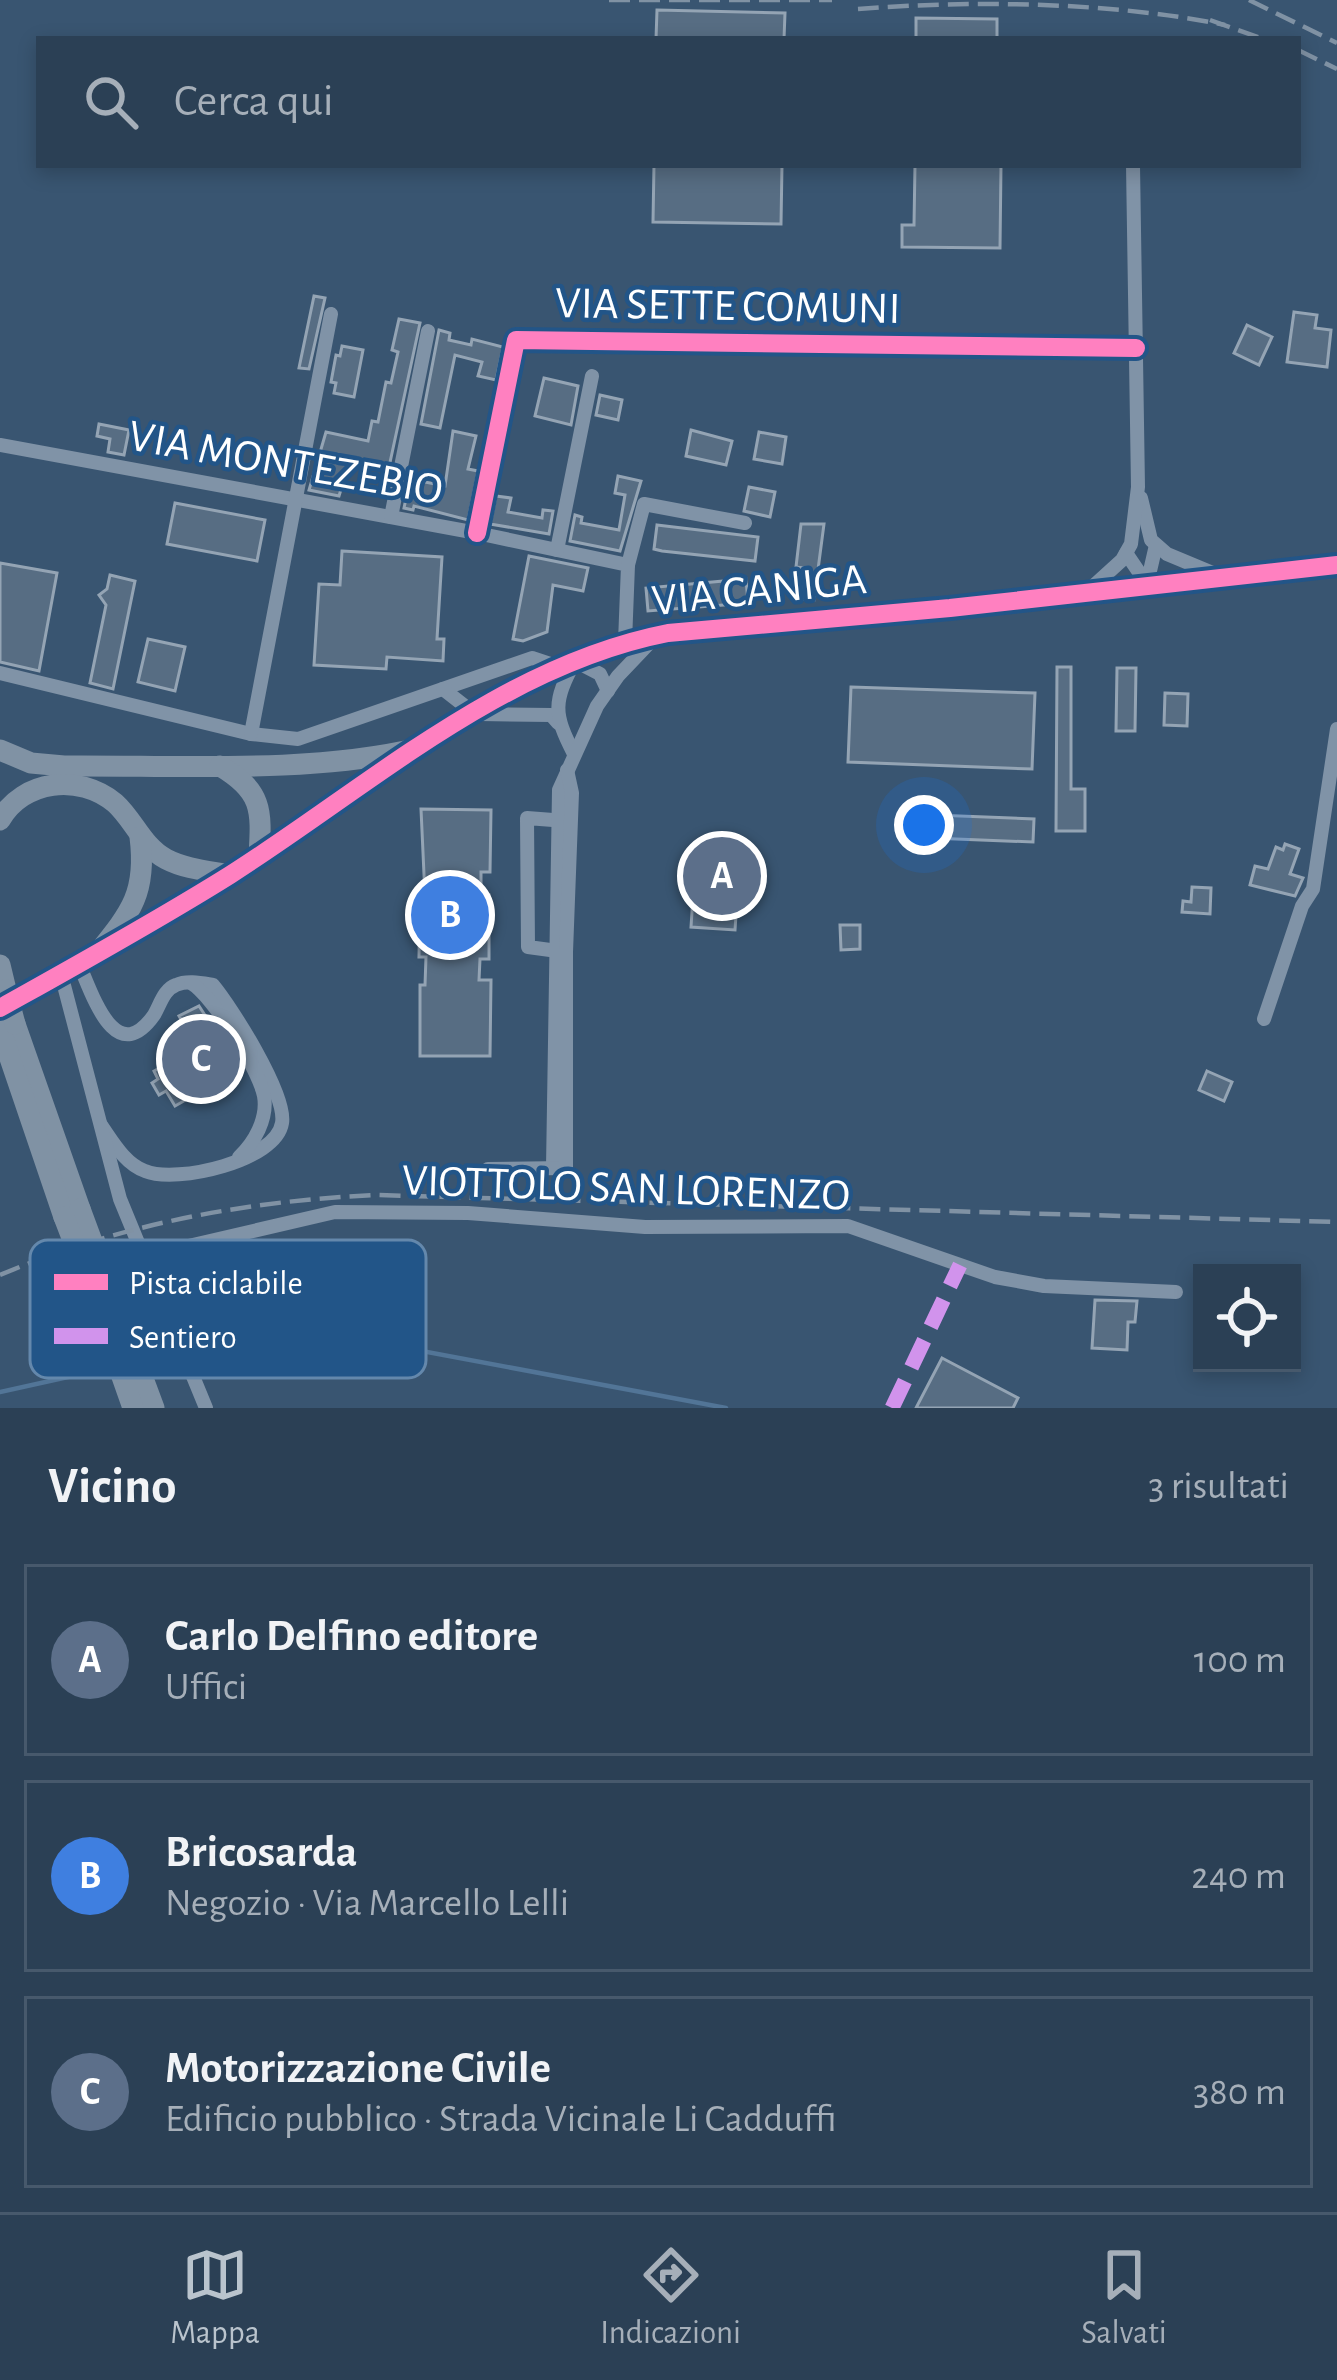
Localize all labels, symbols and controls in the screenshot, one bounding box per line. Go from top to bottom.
search box [36,36,1301,168]
icon: search [78,69,144,135]
text: Cerca qui [174,79,334,124]
street label: VIA SETTE COMUNI [555,281,901,332]
street label: VIA MONTEZEBIO [125,414,446,513]
street label: VIA CANIGA [650,557,869,624]
your location [894,795,954,855]
pin: A [683,831,761,921]
pin: B [411,870,489,960]
pin: C [162,1014,240,1104]
street label: VIOTTOLO SAN LORENZO [401,1158,851,1219]
legend [30,1240,426,1378]
map controls [1193,1264,1301,1372]
button: locate [1193,1264,1301,1372]
text: Pista ciclabile [129,1268,303,1301]
text: Sentiero [129,1322,237,1355]
text: Vicino [48,1461,176,1512]
text: 3 risultati [1148,1467,1289,1506]
text: Carlo Delfino editore [165,1614,538,1659]
text: A [78,1641,102,1680]
text: 100 m [1194,1641,1286,1680]
text: Uffici [165,1668,247,1707]
text: Bricosarda [165,1830,357,1875]
text: B [79,1857,101,1896]
text: 240 m [1191,1857,1286,1896]
text: Negozio · Via Marcello Lelli [165,1884,569,1923]
text: Motorizzazione Civile [165,2046,551,2091]
text: C [80,2073,100,2112]
text: 380 m [1193,2073,1286,2112]
text: Edificio pubblico · Strada Vicinale Li Cadduffi [165,2100,836,2139]
tab: Mappa [170,2242,260,2354]
tab: Indicazioni [600,2242,741,2354]
tab: Salvati [1081,2242,1167,2354]

